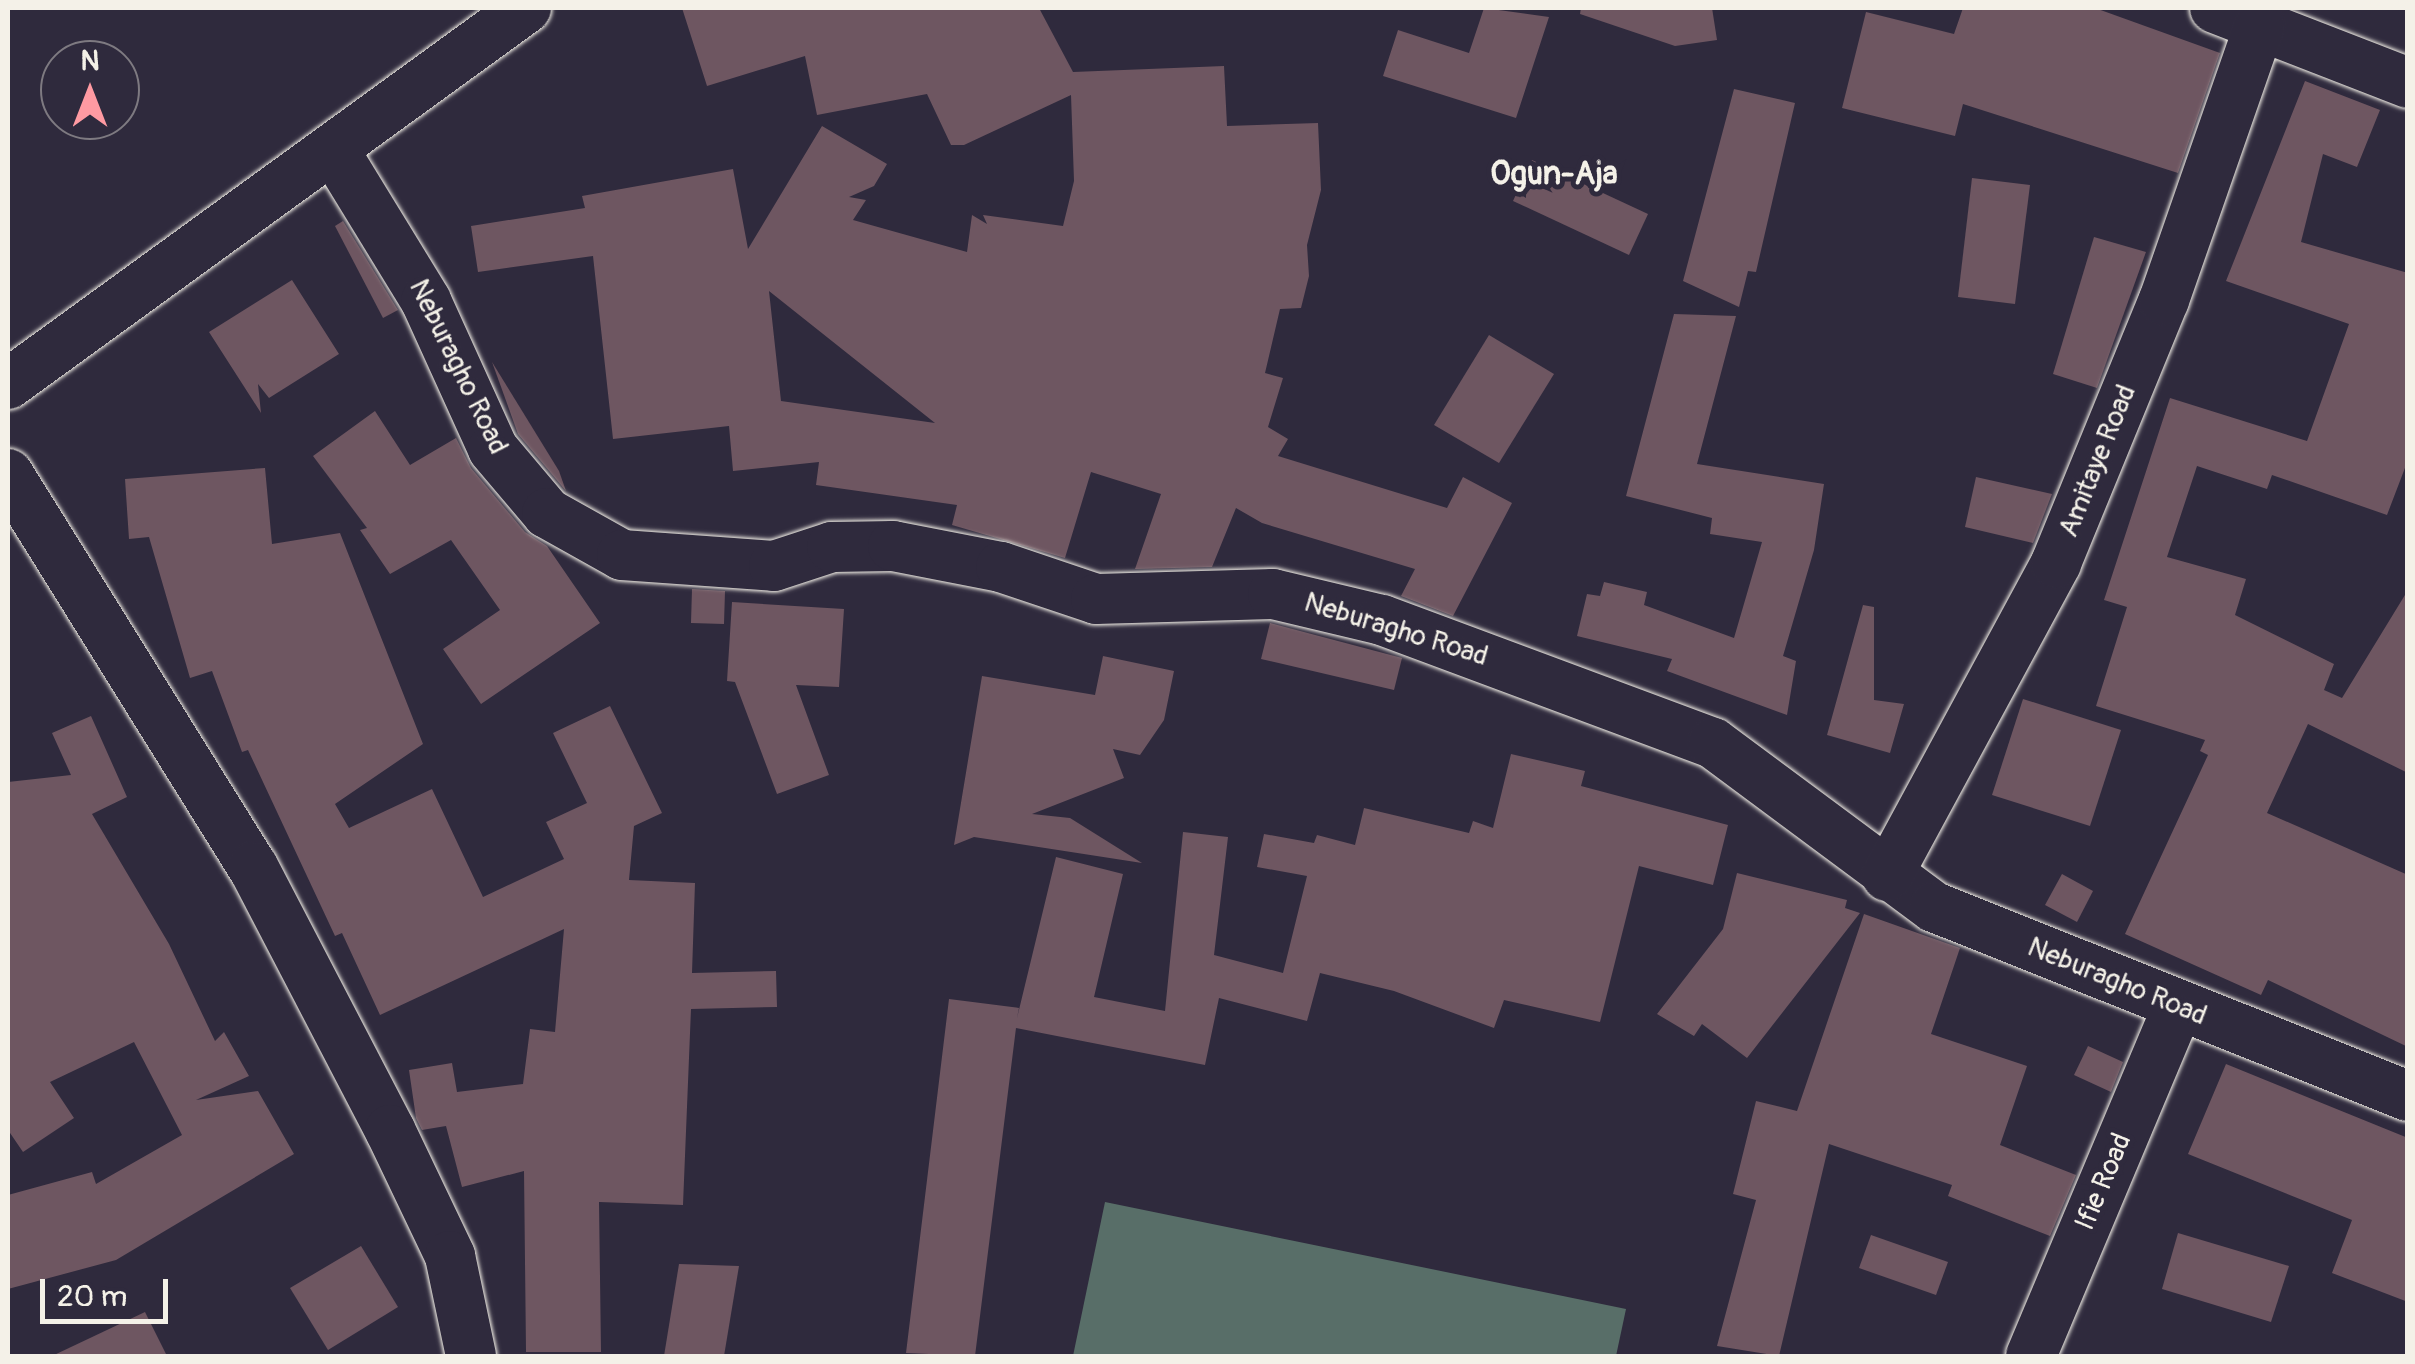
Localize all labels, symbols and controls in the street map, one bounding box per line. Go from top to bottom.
north arrow [40,40,140,140]
text: N [81,44,99,79]
district label: Ogun-Aja [1490,155,1618,193]
street label: Neburagho Road [401,274,515,460]
street label: Amitaye Road [2052,380,2144,542]
street label: Neburagho Road [1300,586,1492,674]
street label: Neburagho Road [2023,931,2211,1033]
street label: Ifie Road [2069,1128,2139,1236]
scale bar [45,1259,172,1321]
text: 20 m [57,1278,127,1315]

